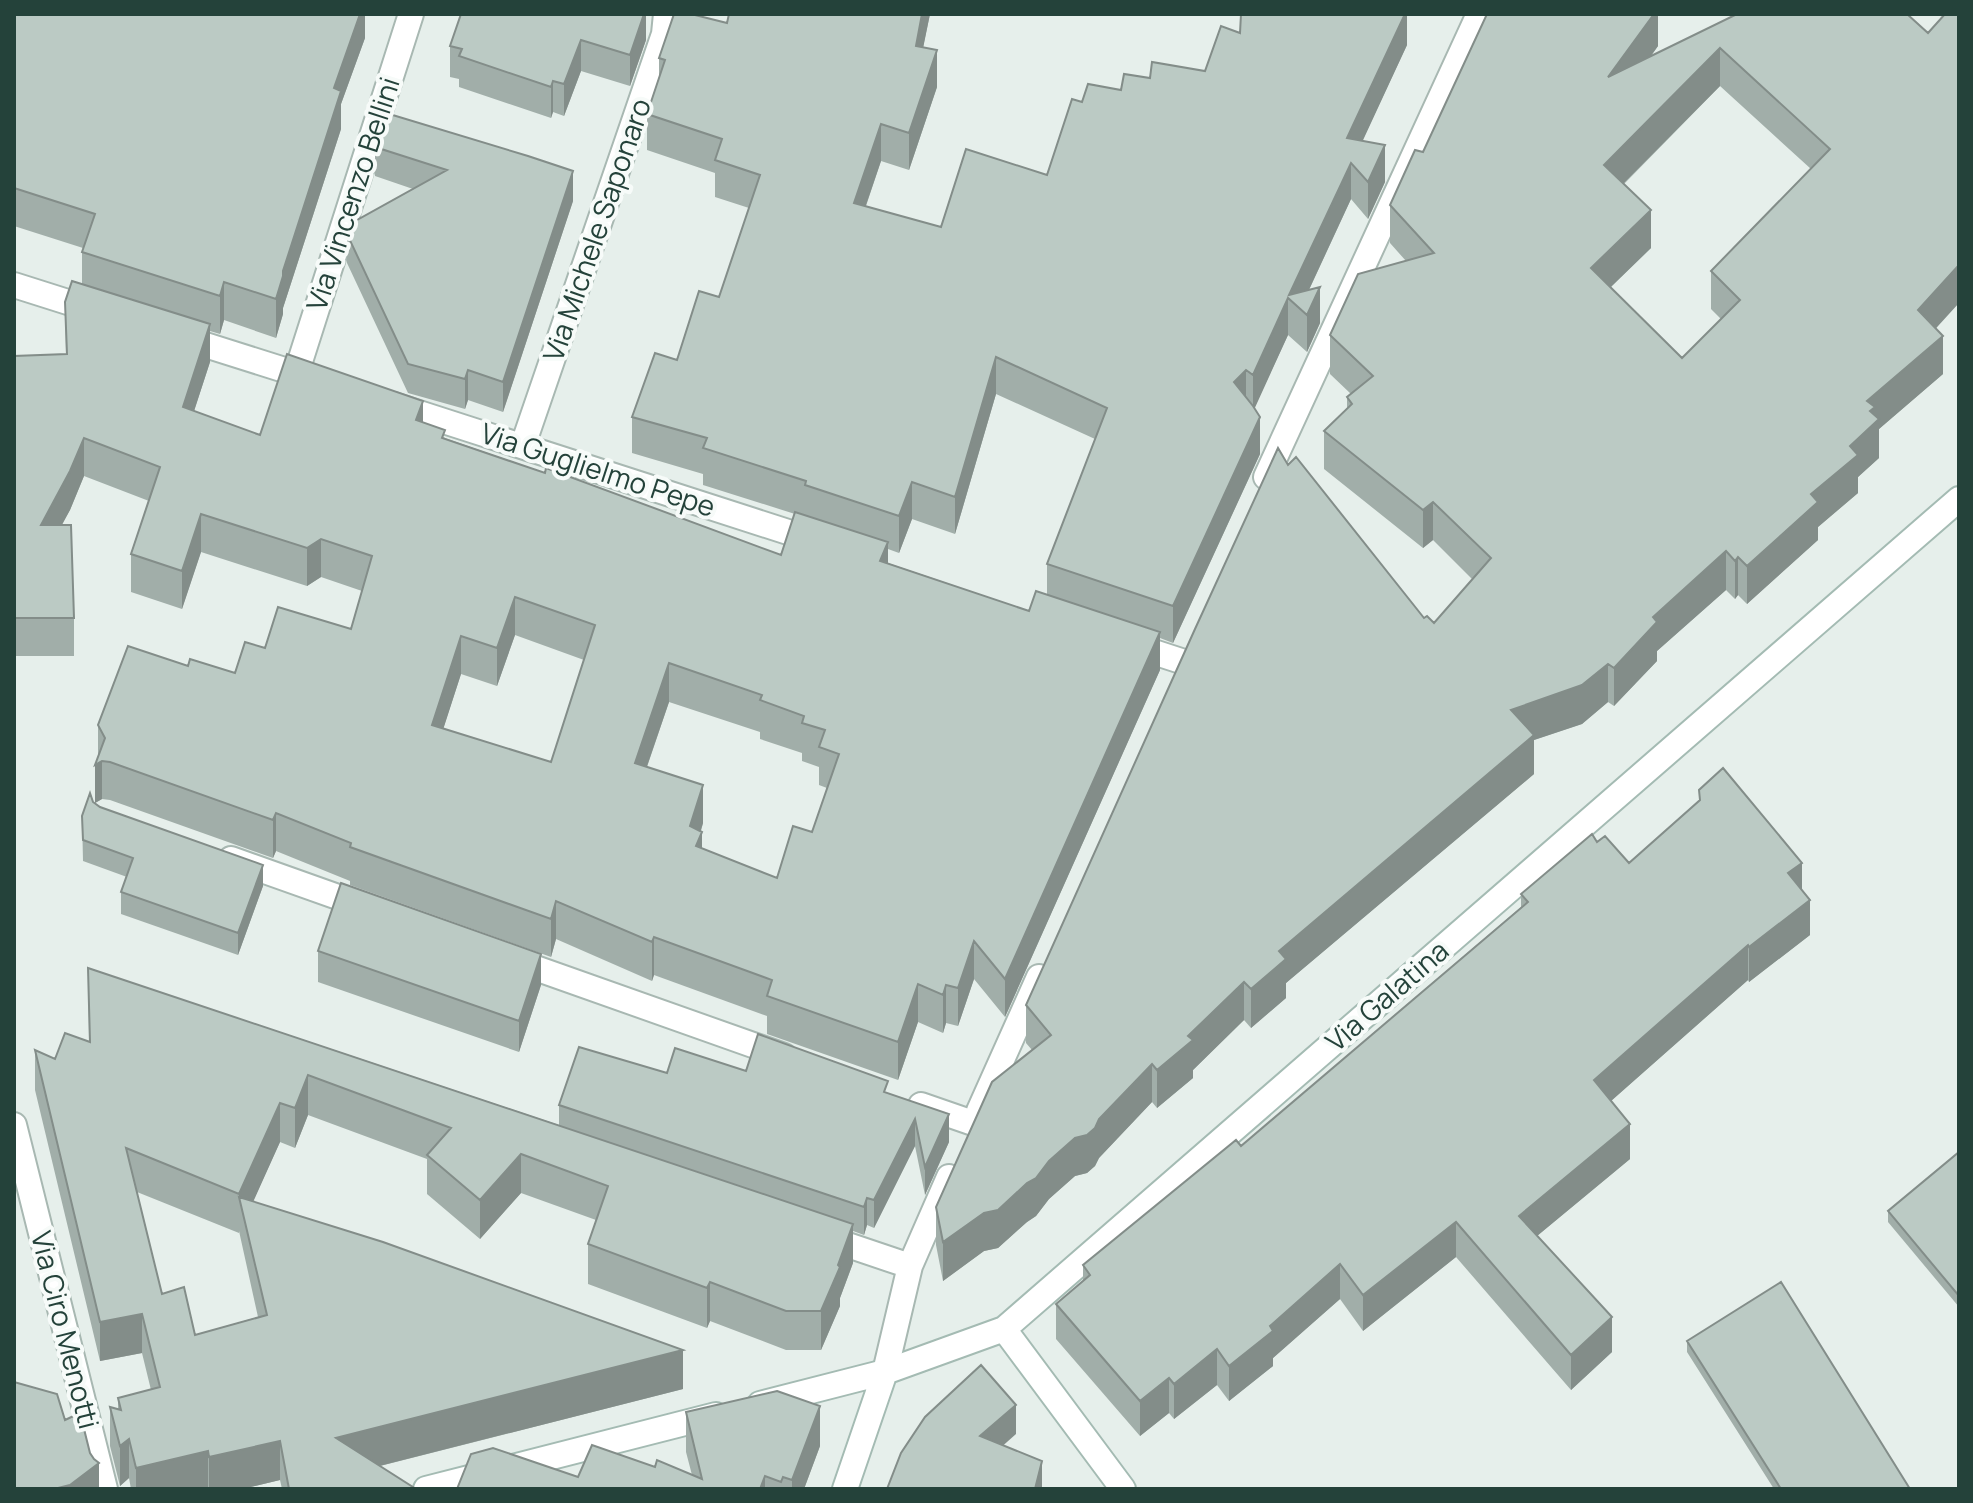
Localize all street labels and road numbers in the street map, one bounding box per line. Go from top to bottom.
street label: Via Vincenzo Bellini [296,72,408,315]
street label: Via Michele Saponaro [533,93,659,366]
street label: Via Guglielmo Pepe [476,413,720,525]
street label: Via Galatina [1317,931,1456,1059]
street label: Via Ciro Menotti [23,1227,109,1433]

